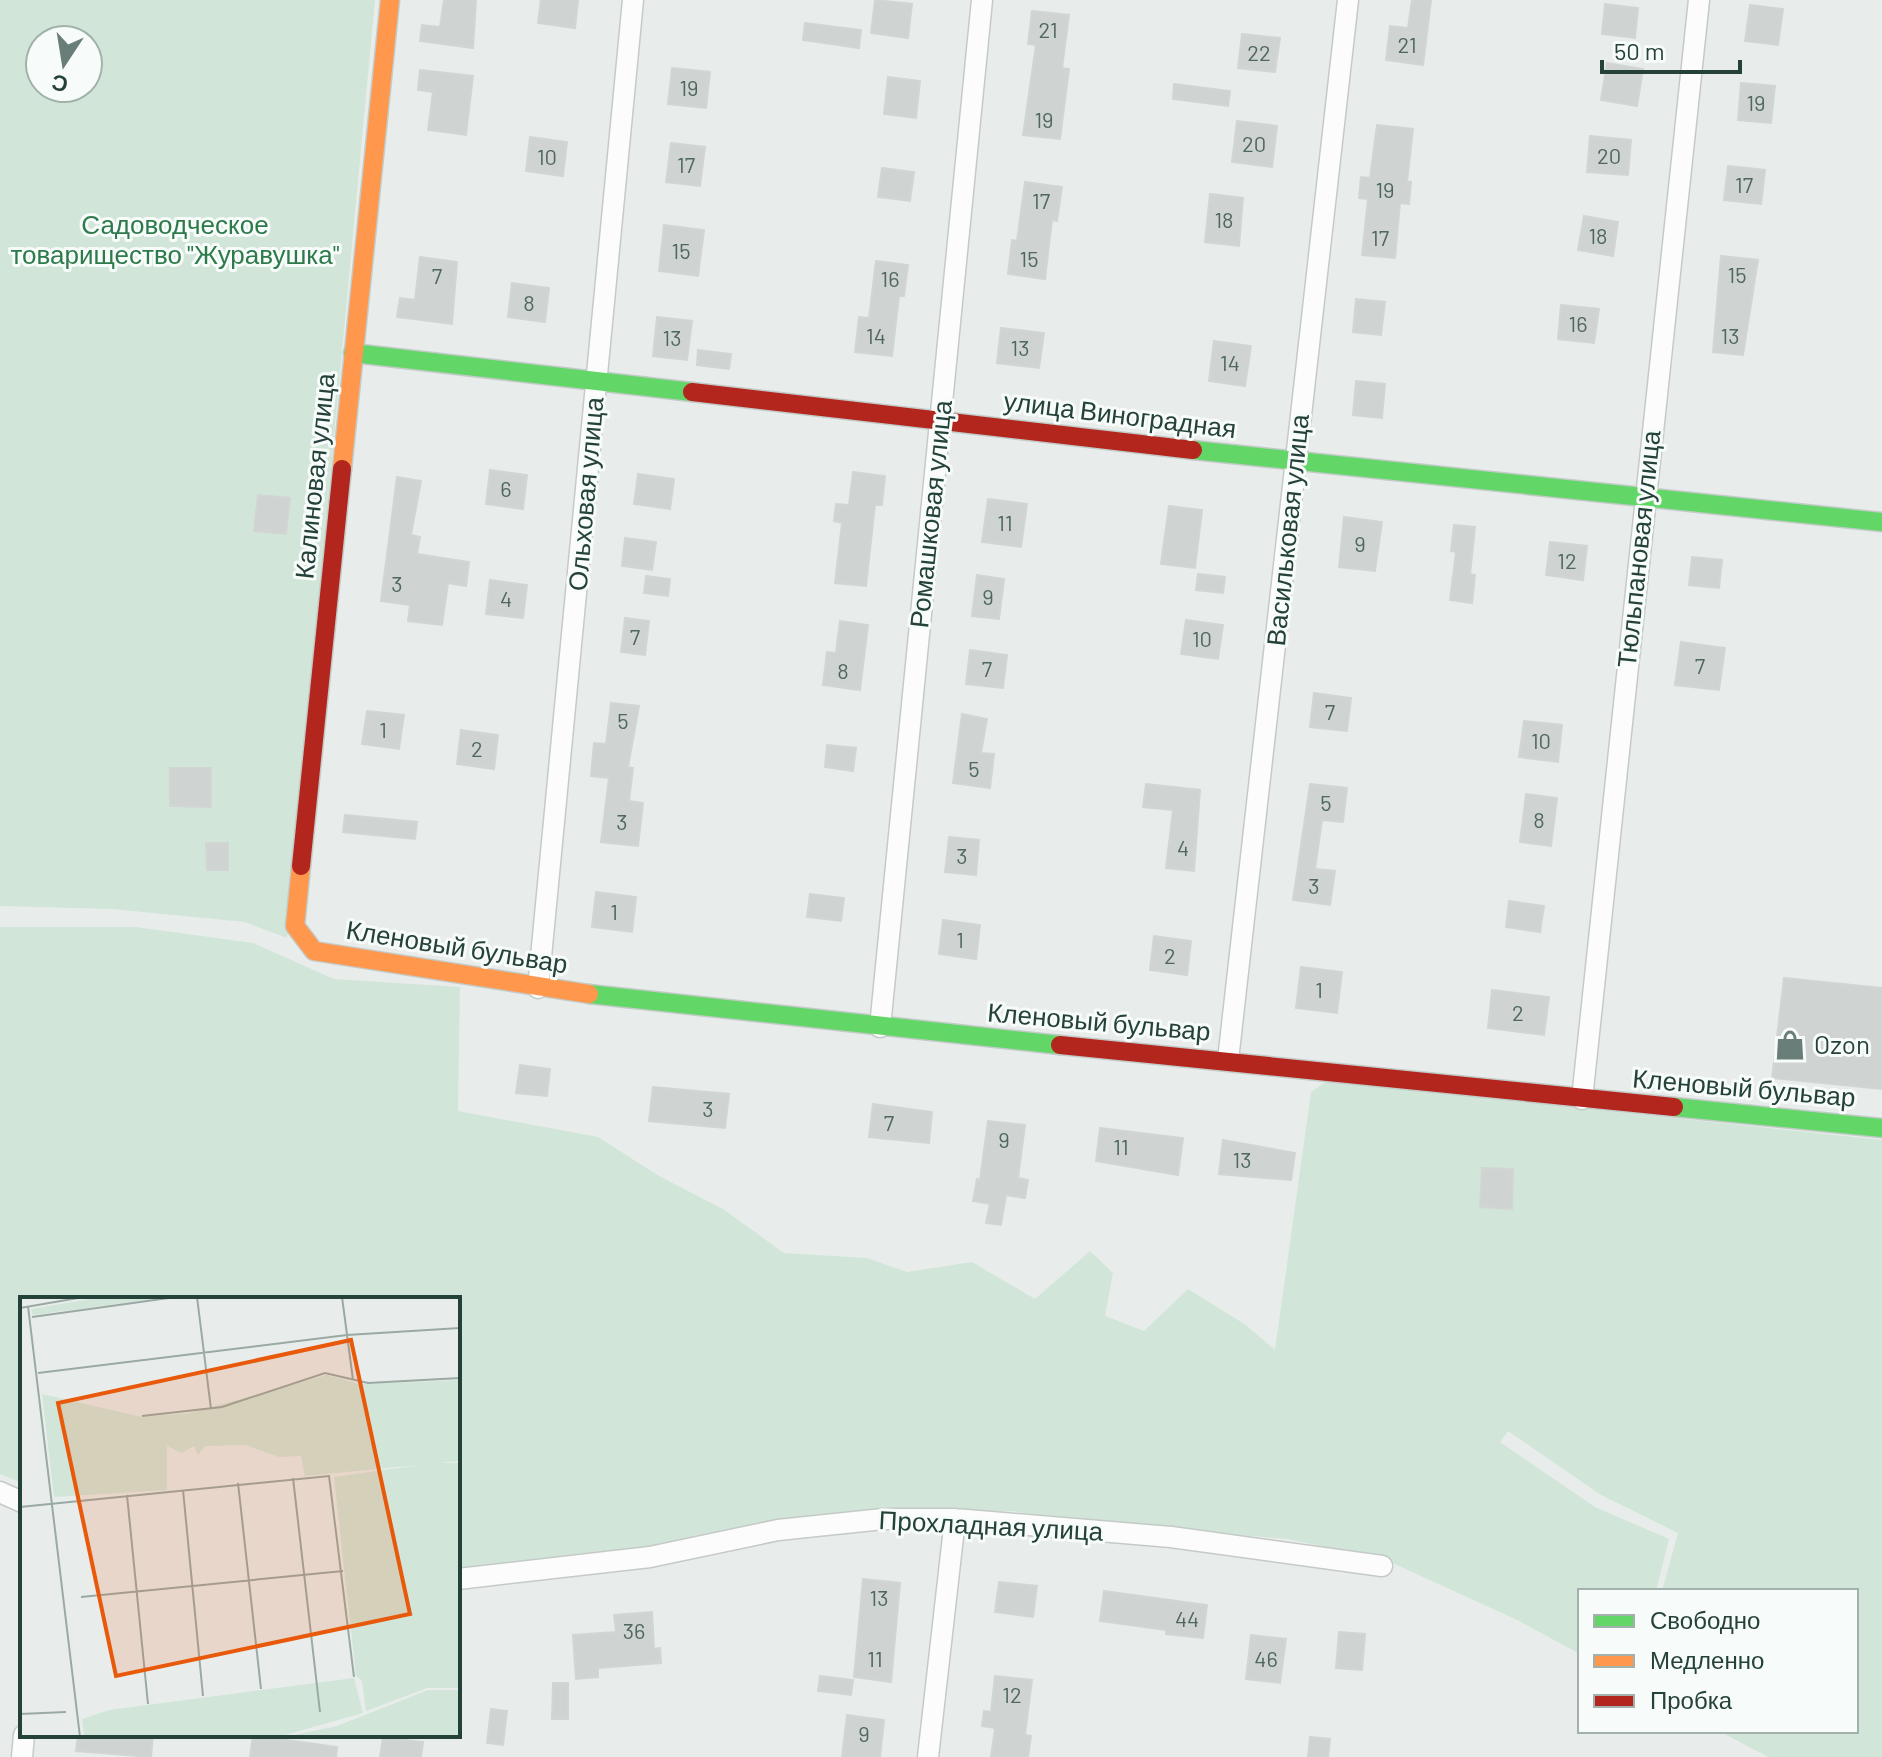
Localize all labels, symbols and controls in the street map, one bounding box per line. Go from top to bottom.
house number: 21 [1038,16,1058,42]
north arrow [24,24,104,104]
scale bar [1602,24,1740,74]
house number: 21 [1397,31,1417,57]
text: 50 m [1614,36,1665,65]
house number: 22 [1247,39,1271,65]
text: С [49,70,70,99]
house number: 19 [679,74,699,100]
house number: 19 [1746,89,1766,115]
house number: 19 [1034,106,1054,132]
house number: 20 [1242,130,1266,156]
house number: 20 [1597,142,1621,168]
house number: 10 [537,143,557,169]
house number: 17 [677,151,695,177]
house number: 17 [1735,171,1753,197]
house number: 19 [1375,176,1395,202]
house number: 17 [1032,187,1050,213]
house number: 18 [1214,206,1234,232]
park label: Садоводческое товарищество "Журавушка" [10,208,340,269]
house number: 18 [1588,222,1608,248]
house number: 17 [1371,224,1389,250]
house number: 15 [671,237,691,263]
house number: 15 [1019,245,1039,271]
house number: 15 [1727,261,1747,287]
house number: 7 [432,262,442,288]
house number: 16 [880,265,900,291]
house number: 8 [523,289,535,315]
house number: 16 [1568,310,1588,336]
house number: 14 [866,322,886,348]
house number: 13 [1720,322,1740,348]
house number: 13 [662,324,682,350]
house number: 13 [1010,334,1030,360]
house number: 14 [1220,349,1240,375]
street label: Калиновая улица [287,371,340,580]
street label: улица Виноградная [1002,384,1238,443]
street label: Ольховая улица [561,395,608,592]
street label: Ромашковая улица [902,398,957,629]
street label: Васильковая улица [1259,412,1314,647]
street label: Тюльпановая улица [1610,428,1665,669]
house number: 6 [500,475,512,501]
house number: 11 [997,509,1013,535]
house number: 9 [1354,530,1366,556]
house number: 12 [1557,547,1577,573]
house number: 3 [391,570,403,596]
house number: 9 [982,583,994,609]
house number: 4 [500,585,512,611]
house number: 7 [630,623,640,649]
house number: 10 [1192,625,1212,651]
house number: 7 [1695,652,1705,678]
house number: 7 [982,655,992,681]
house number: 8 [837,657,849,683]
house number: 7 [1325,698,1335,724]
house number: 5 [617,707,629,733]
house number: 1 [379,716,387,742]
house number: 10 [1531,727,1551,753]
house number: 2 [471,735,483,761]
house number: 5 [968,755,980,781]
house number: 5 [1320,789,1332,815]
house number: 8 [1533,806,1545,832]
house number: 3 [616,808,628,834]
house number: 4 [1177,834,1189,860]
house number: 3 [956,842,968,868]
house number: 3 [1308,872,1320,898]
house number: 1 [610,898,618,924]
street label: Кленовый бульвар [344,913,570,978]
house number: 1 [956,926,964,952]
house number: 2 [1164,942,1176,968]
house number: 1 [1315,976,1323,1002]
street label: Кленовый бульвар [986,995,1212,1046]
house number: 2 [1512,999,1524,1025]
shop icon: Ozon [1773,1028,1807,1062]
place label: Ozon [1814,1028,1870,1059]
street label: Кленовый бульвар [1631,1061,1857,1112]
house number: 3 [702,1095,714,1121]
house number: 7 [884,1109,894,1135]
house number: 9 [998,1126,1010,1152]
house number: 11 [1113,1133,1129,1159]
house number: 13 [1232,1146,1252,1172]
inset map [20,1297,460,1737]
street label: Прохладная улица [878,1503,1105,1546]
house number: 13 [869,1584,889,1610]
legend [1578,1589,1858,1733]
house number: 44 [1175,1605,1199,1631]
text: Свободно [1650,1605,1760,1634]
house number: 36 [623,1617,645,1643]
house number: 11 [867,1645,883,1671]
house number: 46 [1254,1645,1278,1671]
text: Медленно [1650,1645,1764,1674]
house number: 12 [1002,1681,1022,1707]
text: Пробка [1650,1685,1733,1714]
house number: 9 [858,1720,870,1746]

